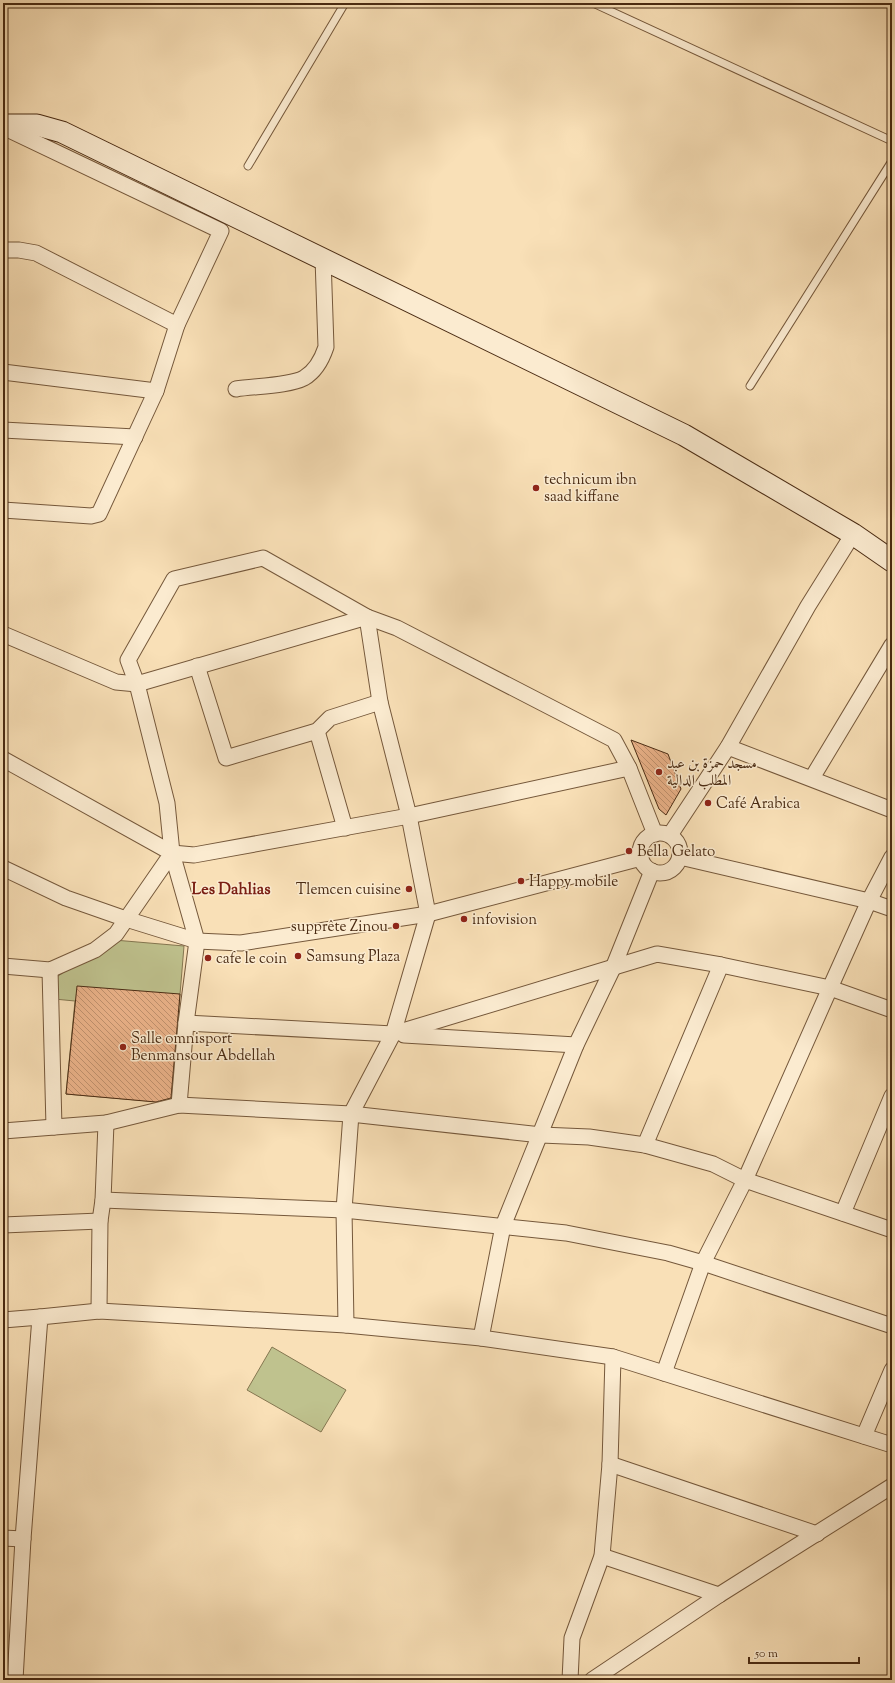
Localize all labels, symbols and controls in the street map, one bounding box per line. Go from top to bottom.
place label: technicum ibn saad kiffane [544,470,637,508]
marker: technicum ibn saad kiffane [531,483,541,493]
place label: مسجد حمزة بن عبد المطلب الدالية [667,754,757,792]
marker: مسجد حمزة بن عبد المطلب الدالية [654,767,664,777]
place label: Café Arabica [716,794,800,815]
marker: Café Arabica [703,798,713,808]
place label: Bella Gelato [637,842,715,863]
marker: Bella Gelato [624,846,634,856]
place label: Happy mobile [529,872,618,893]
marker: Happy mobile [516,876,526,886]
district label: Les Dahlias [192,879,270,902]
place label: Tlemcen cuisine [296,880,401,901]
marker: Tlemcen cuisine [404,884,414,894]
place label: infovision [472,910,537,931]
marker: infovision [459,914,469,924]
place label: supprête Zinou [291,917,388,938]
marker: supprête Zinou [391,921,401,931]
place label: Samsung Plaza [306,947,400,968]
place label: cafe le coin [216,949,287,970]
marker: Samsung Plaza [293,951,303,961]
marker: cafe le coin [203,953,213,963]
place label: Salle omnisport Benmansour Abdellah [131,1029,276,1067]
marker: Salle omnisport Benmansour Abdellah [118,1042,128,1052]
scale bar [749,1639,859,1665]
text: 50 m [754,1645,778,1663]

